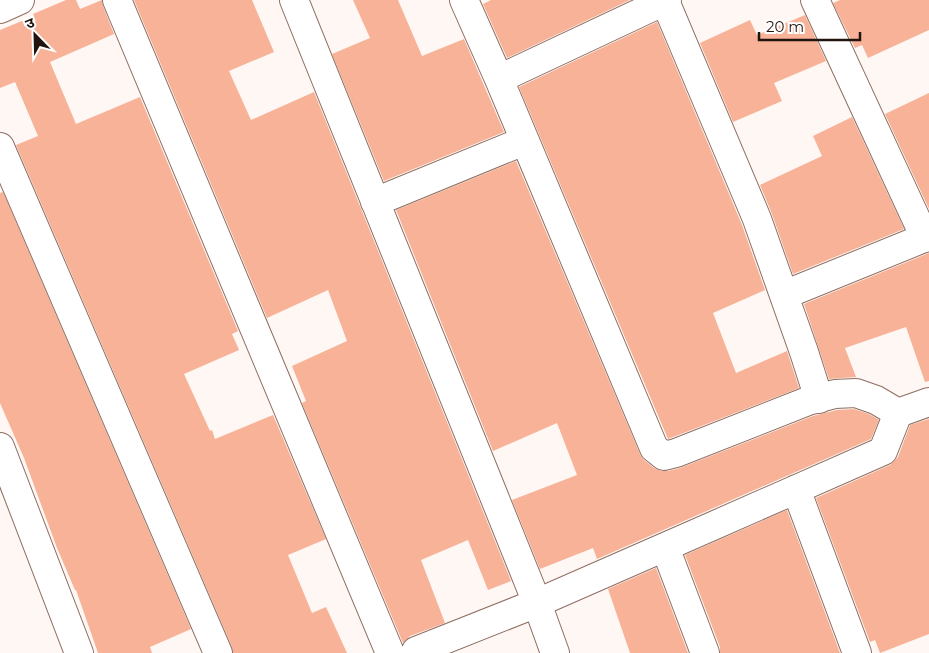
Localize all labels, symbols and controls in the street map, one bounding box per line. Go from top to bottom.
north arrow [10,10,60,60]
scale bar [759,10,860,42]
text: उ [23,13,38,33]
text: 20 m [766,17,804,36]

